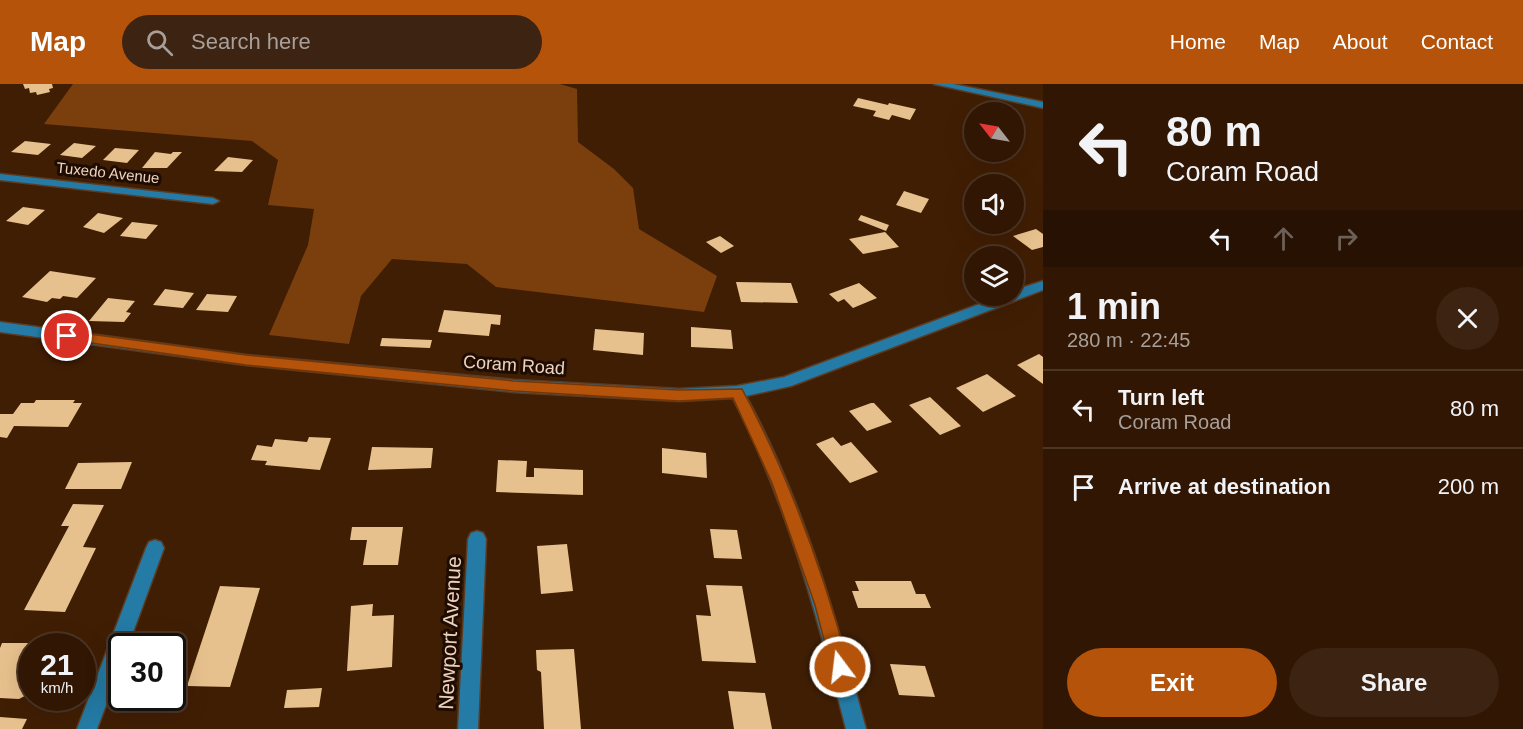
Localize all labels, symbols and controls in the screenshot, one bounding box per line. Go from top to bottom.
search box [122,15,542,69]
text: Map [30,26,86,57]
icon: search [143,26,176,59]
text: Search here [191,29,311,54]
text: Home [1170,30,1226,53]
text: Map [1259,30,1300,53]
text: About [1333,30,1388,53]
text: Contact [1421,30,1493,53]
north arrow [964,102,1024,162]
map controls [964,102,1024,306]
icon: left [1067,108,1145,186]
text: 80 m [1166,108,1262,155]
text: Coram Road [1166,157,1319,187]
street label: Tuxedo Avenue [56,159,160,186]
button: sound [964,174,1024,234]
icon: left [1204,222,1237,255]
icon: ahead [1267,222,1300,255]
icon: right [1330,222,1363,255]
button: layers [964,246,1024,306]
text: 1 min [1067,286,1161,327]
button: close [1436,287,1499,350]
pin [41,310,92,361]
icon: arrive [50,319,83,352]
text: 280 m · 22:45 [1067,329,1190,351]
street label: Coram Road [462,351,566,379]
text: Turn left [1118,385,1204,410]
icon: left [1067,393,1100,426]
text: 80 m [1450,396,1499,421]
text: Coram Road [1118,411,1231,433]
icon: arrive [1067,471,1100,504]
text: Arrive at destination [1118,474,1331,499]
text: 200 m [1438,474,1499,499]
street label: Newport Avenue [434,556,465,710]
speed limit sign: 30 [108,633,186,711]
position arrow [808,635,872,699]
text: 21 [40,648,74,681]
button: Exit [1067,648,1277,717]
button: Share [1289,648,1499,717]
text: km/h [41,679,73,696]

